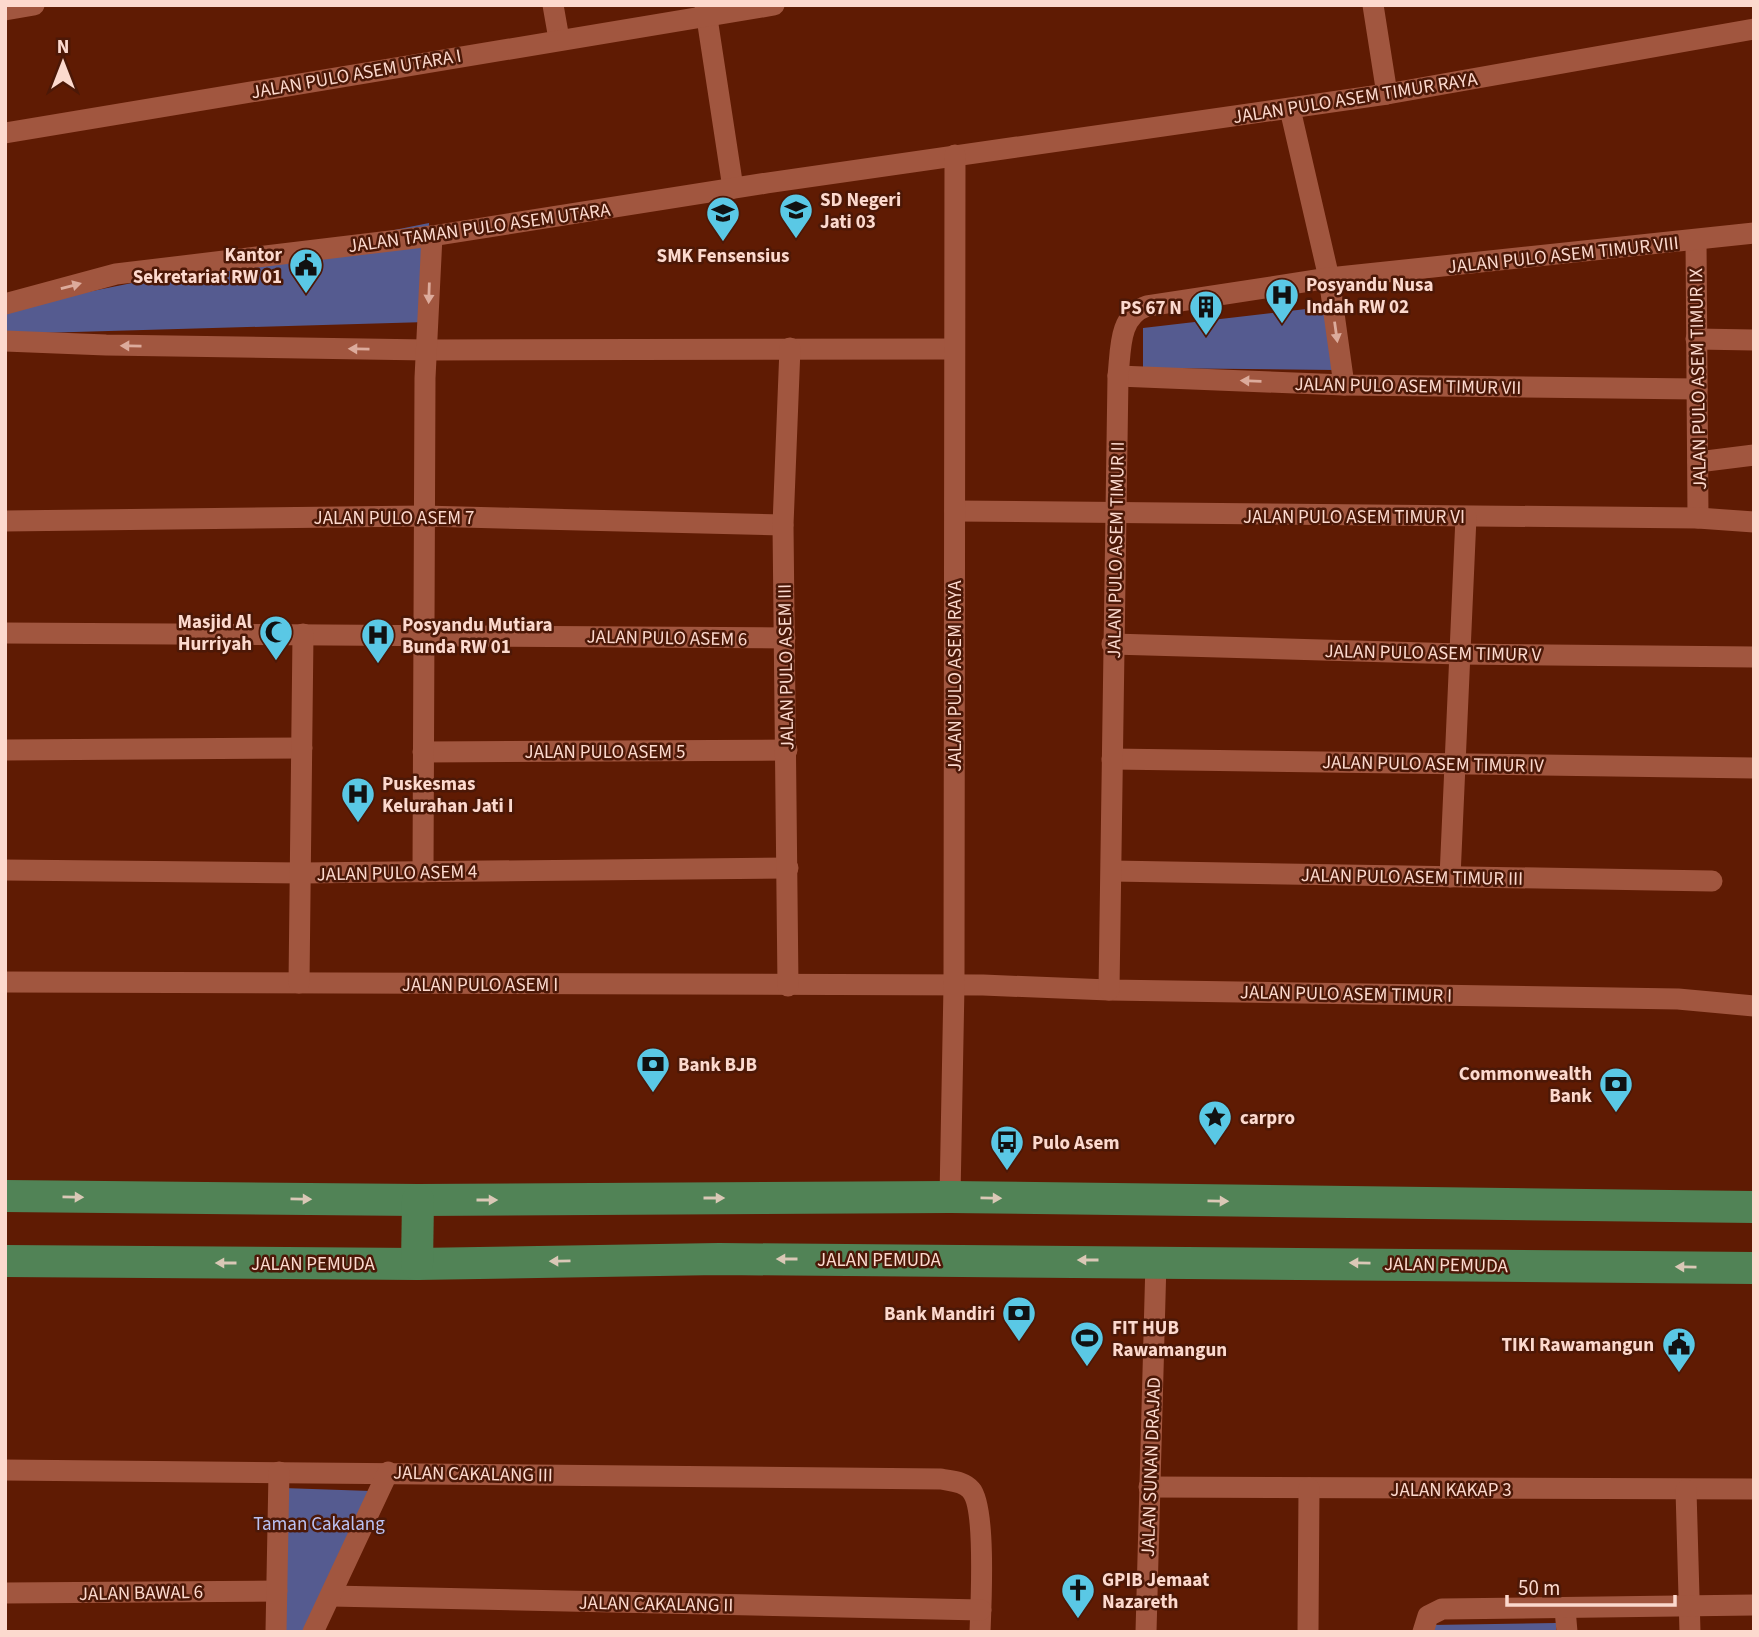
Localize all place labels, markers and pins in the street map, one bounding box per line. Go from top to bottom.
place label: SD Negeri Jati 03 [820,187,901,236]
school or university icon: SD Negeri Jati 03 [777,191,815,240]
school or university icon: SMK Fensensius [704,194,742,243]
place label: Kantor Sekretariat RW 01 [133,242,282,291]
place label: SMK Fensensius [657,243,789,270]
public building icon: Kantor Sekretariat RW 01 [287,246,325,295]
place label: Posyandu Nusa Indah RW 02 [1306,272,1434,321]
hospital icon: Posyandu Nusa Indah RW 02 [1263,276,1301,325]
building icon: PS 67 N [1187,288,1225,337]
place label: PS 67 N [1120,295,1182,322]
place label: Masjid Al Hurriyah [178,609,253,658]
place label: Posyandu Mutiara Bunda RW 01 [402,612,553,661]
mosque icon: Masjid Al Hurriyah [257,613,295,662]
hospital icon: Posyandu Mutiara Bunda RW 01 [359,616,397,665]
place label: Puskesmas Kelurahan Jati I [382,771,513,820]
hospital icon: Puskesmas Kelurahan Jati I [339,775,377,824]
bank icon: Bank BJB [634,1045,672,1094]
place label: Bank BJB [678,1052,757,1079]
place label: Commonwealth Bank [1459,1061,1593,1110]
bank icon: Commonwealth Bank [1597,1065,1635,1114]
place icon: carpro [1196,1098,1234,1147]
place label: carpro [1240,1105,1295,1132]
bus stop icon: Pulo Asem [988,1123,1026,1172]
place label: Pulo Asem [1032,1130,1120,1157]
bank icon: Bank Mandiri [1000,1294,1038,1343]
place label: Bank Mandiri [884,1301,995,1328]
place label: FIT HUB Rawamangun [1112,1315,1227,1364]
sports icon: FIT HUB Rawamangun [1068,1319,1106,1368]
public building icon: TIKI Rawamangun [1660,1325,1698,1374]
place label: TIKI Rawamangun [1501,1332,1654,1359]
place label: GPIB Jemaat Nazareth [1102,1567,1209,1616]
church icon: GPIB Jemaat Nazareth [1059,1571,1097,1620]

